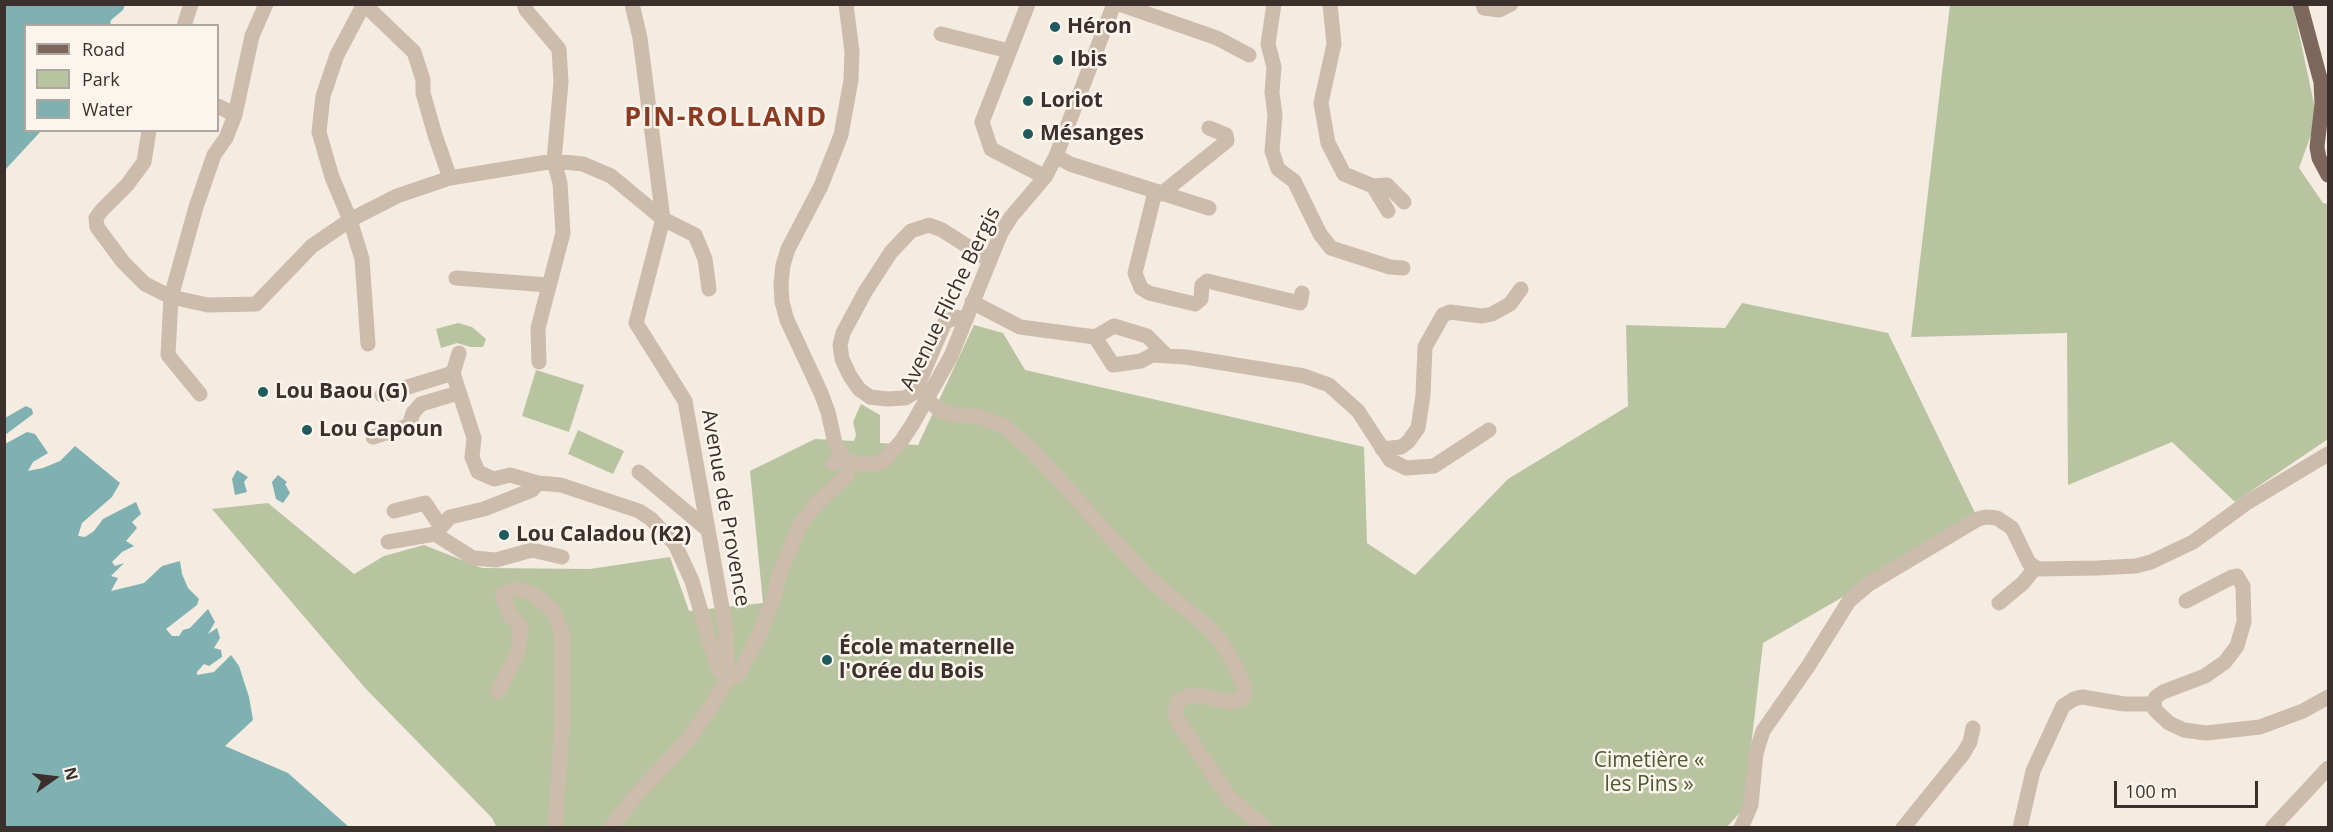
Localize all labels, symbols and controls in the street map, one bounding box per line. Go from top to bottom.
place label: Héron [1067,14,1132,40]
marker: Héron [1048,20,1062,34]
legend [24,24,219,132]
text: Road [82,37,125,61]
place label: Ibis [1070,47,1107,73]
marker: Ibis [1051,53,1065,67]
text: Park [82,67,120,91]
place label: Loriot [1040,88,1103,114]
marker: Loriot [1021,94,1035,108]
text: Water [82,97,133,121]
district label: PIN-ROLLAND [624,102,828,134]
place label: Mésanges [1040,121,1144,147]
marker: Mésanges [1021,127,1035,141]
street label: Avenue Fliche Bergis [896,203,1006,395]
place label: Lou Baou (G) [275,379,408,405]
marker: Lou Baou (G) [256,385,270,399]
street label: Avenue de Provence [695,408,755,608]
place label: Lou Capoun [319,417,443,443]
marker: Lou Capoun [300,423,314,437]
place label: Lou Caladou (K2) [516,522,691,548]
marker: Lou Caladou (K2) [497,528,511,542]
place label: École maternelle l'Orée du Bois [839,635,1015,685]
marker: École maternelle l'Orée du Bois [820,653,834,667]
north arrow [24,748,84,808]
park label: Cimetière « les Pins » [1594,748,1704,798]
text: N [59,765,84,783]
scale bar [2117,769,2261,807]
text: 100 m [2125,779,2177,803]

